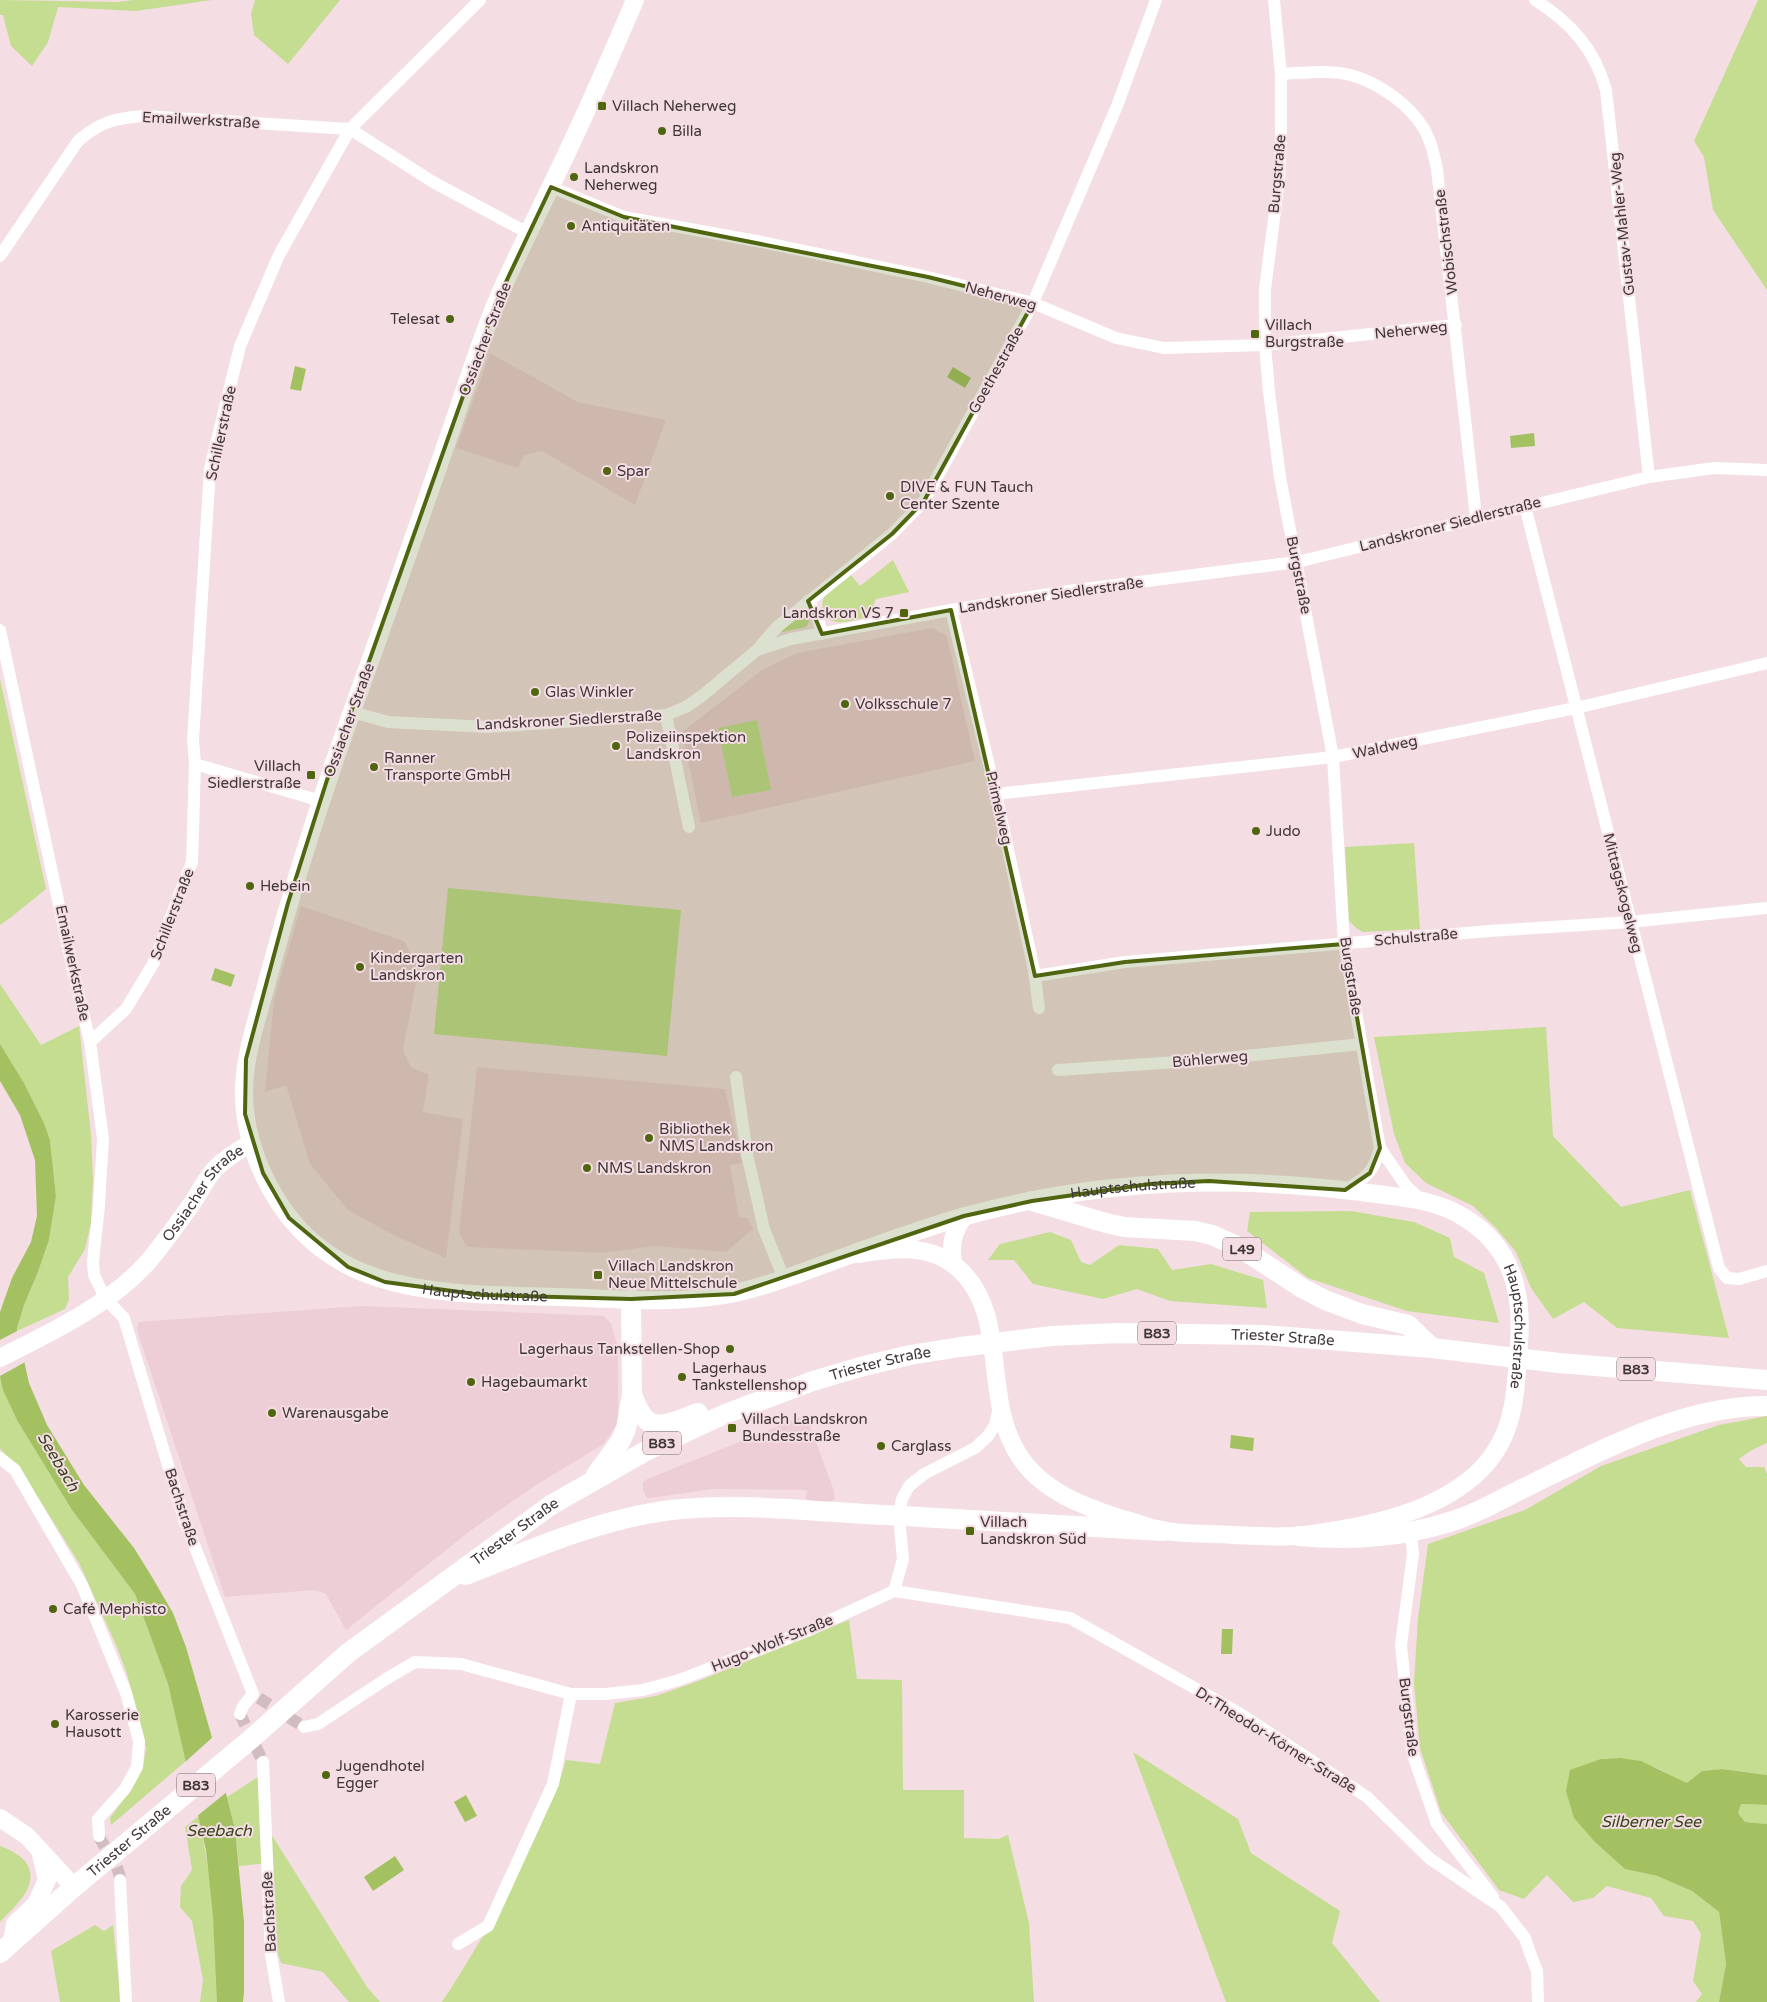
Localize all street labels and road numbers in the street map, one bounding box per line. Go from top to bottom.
street label: Emailwerkstraße [142,108,260,132]
street label: Burgstraße [1265,134,1289,214]
street label: Gustav-Mahler-Weg [1606,151,1638,297]
street label: Wobischstraße [1431,188,1461,296]
street label: Neherweg [963,278,1039,314]
street label: Ossiacher Straße [455,280,515,398]
street label: Neherweg [1374,317,1448,343]
street label: Goethestraße [965,323,1027,417]
street label: Schillerstraße [202,384,240,482]
street label: Landskroner Siedlerstraße [1357,493,1543,555]
street label: Burgstraße [1283,534,1315,616]
street label: Landskroner Siedlerstraße [957,573,1145,617]
street label: Ossiacher Straße [320,660,378,780]
street label: Landskroner Siedlerstraße [475,706,663,734]
street label: Waldweg [1351,731,1419,763]
street label: Primelweg [982,769,1016,847]
street label: Mittagskogelweg [1599,831,1647,955]
street label: Schillerstraße [146,866,198,962]
street label: Emailwerkstraße [52,903,94,1023]
street label: Schulstraße [1373,924,1459,950]
street label: Burgstraße [1336,936,1366,1016]
street label: Bühlerweg [1171,1047,1249,1071]
street label: Ossiacher Straße [158,1141,247,1245]
street label: Hauptschulstraße [1069,1174,1196,1202]
road number: L49 [1223,1238,1261,1260]
street label: Hauptschulstraße [1500,1261,1529,1390]
street label: Hauptschulstraße [421,1280,548,1306]
road number: B83 [1138,1322,1176,1345]
street label: Triester Straße [1231,1326,1335,1349]
street label: Triester Straße [828,1343,932,1385]
road number: B83 [1617,1358,1655,1380]
road number: B83 [643,1432,681,1455]
street label: Bachstraße [161,1466,203,1548]
street label: Triester Straße [468,1494,562,1569]
street label: Hugo-Wolf-Straße [708,1610,836,1676]
street label: Burgstraße [1395,1677,1423,1757]
street label: Dr.Theodor-Körner-Straße [1192,1683,1360,1797]
road number: B83 [177,1774,215,1796]
street label: Triester Straße [84,1801,175,1881]
street label: Bachstraße [258,1871,280,1953]

